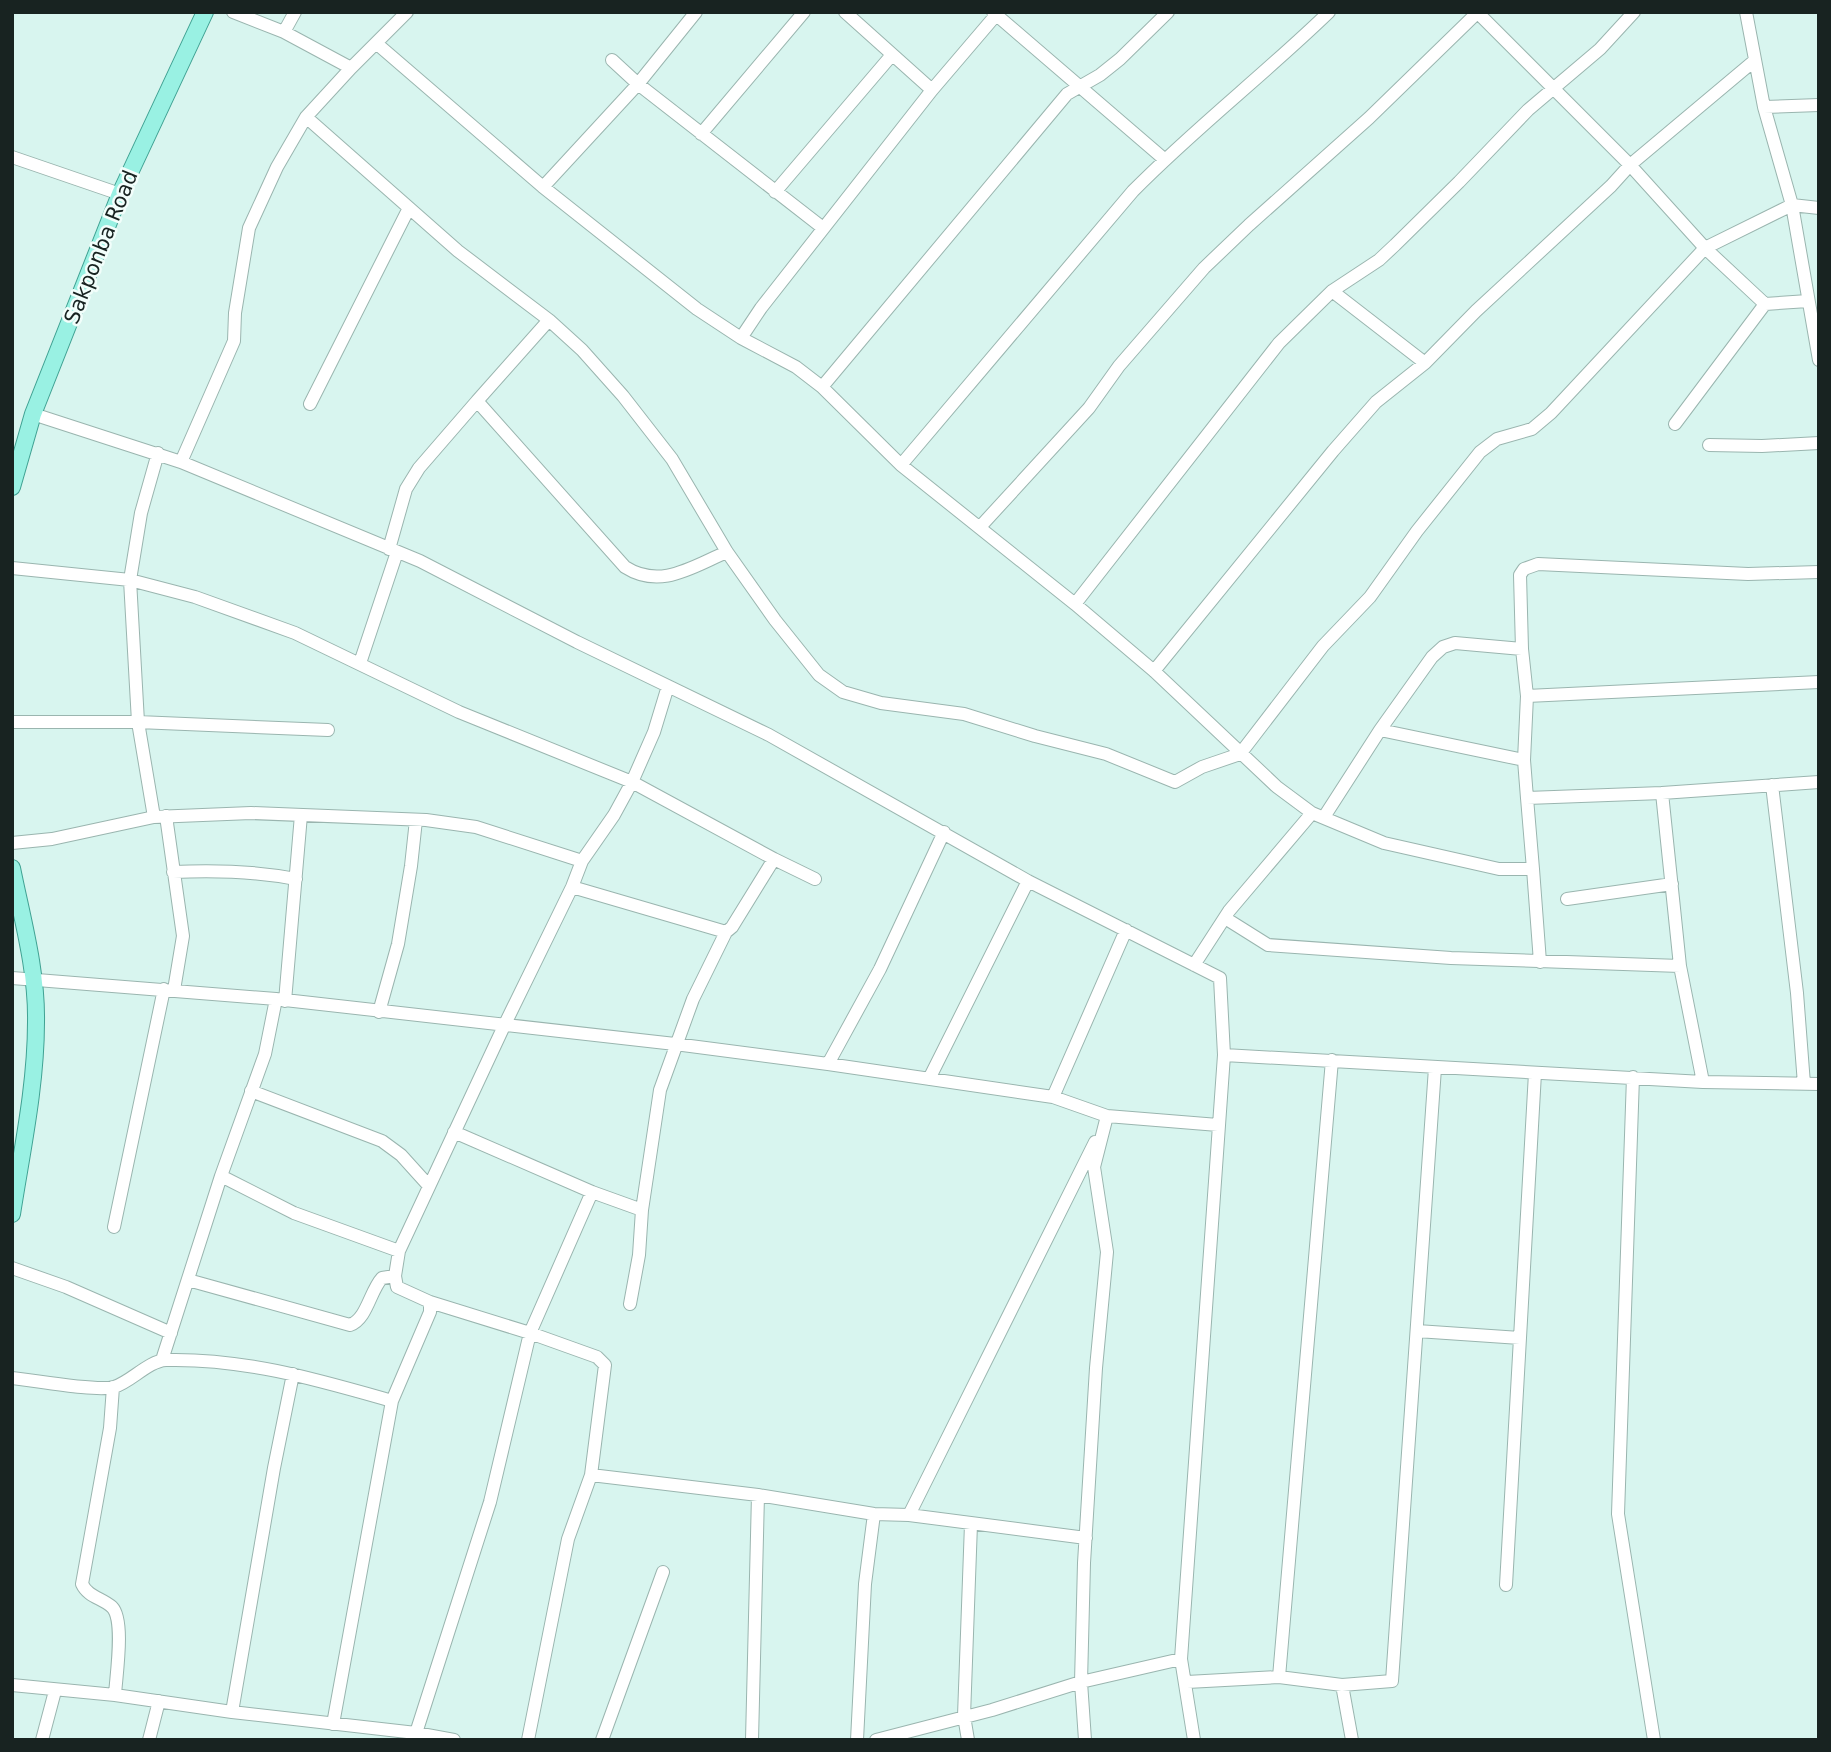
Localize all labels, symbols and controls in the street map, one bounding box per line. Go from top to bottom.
street label: Sakponba Road [59,167,143,327]

